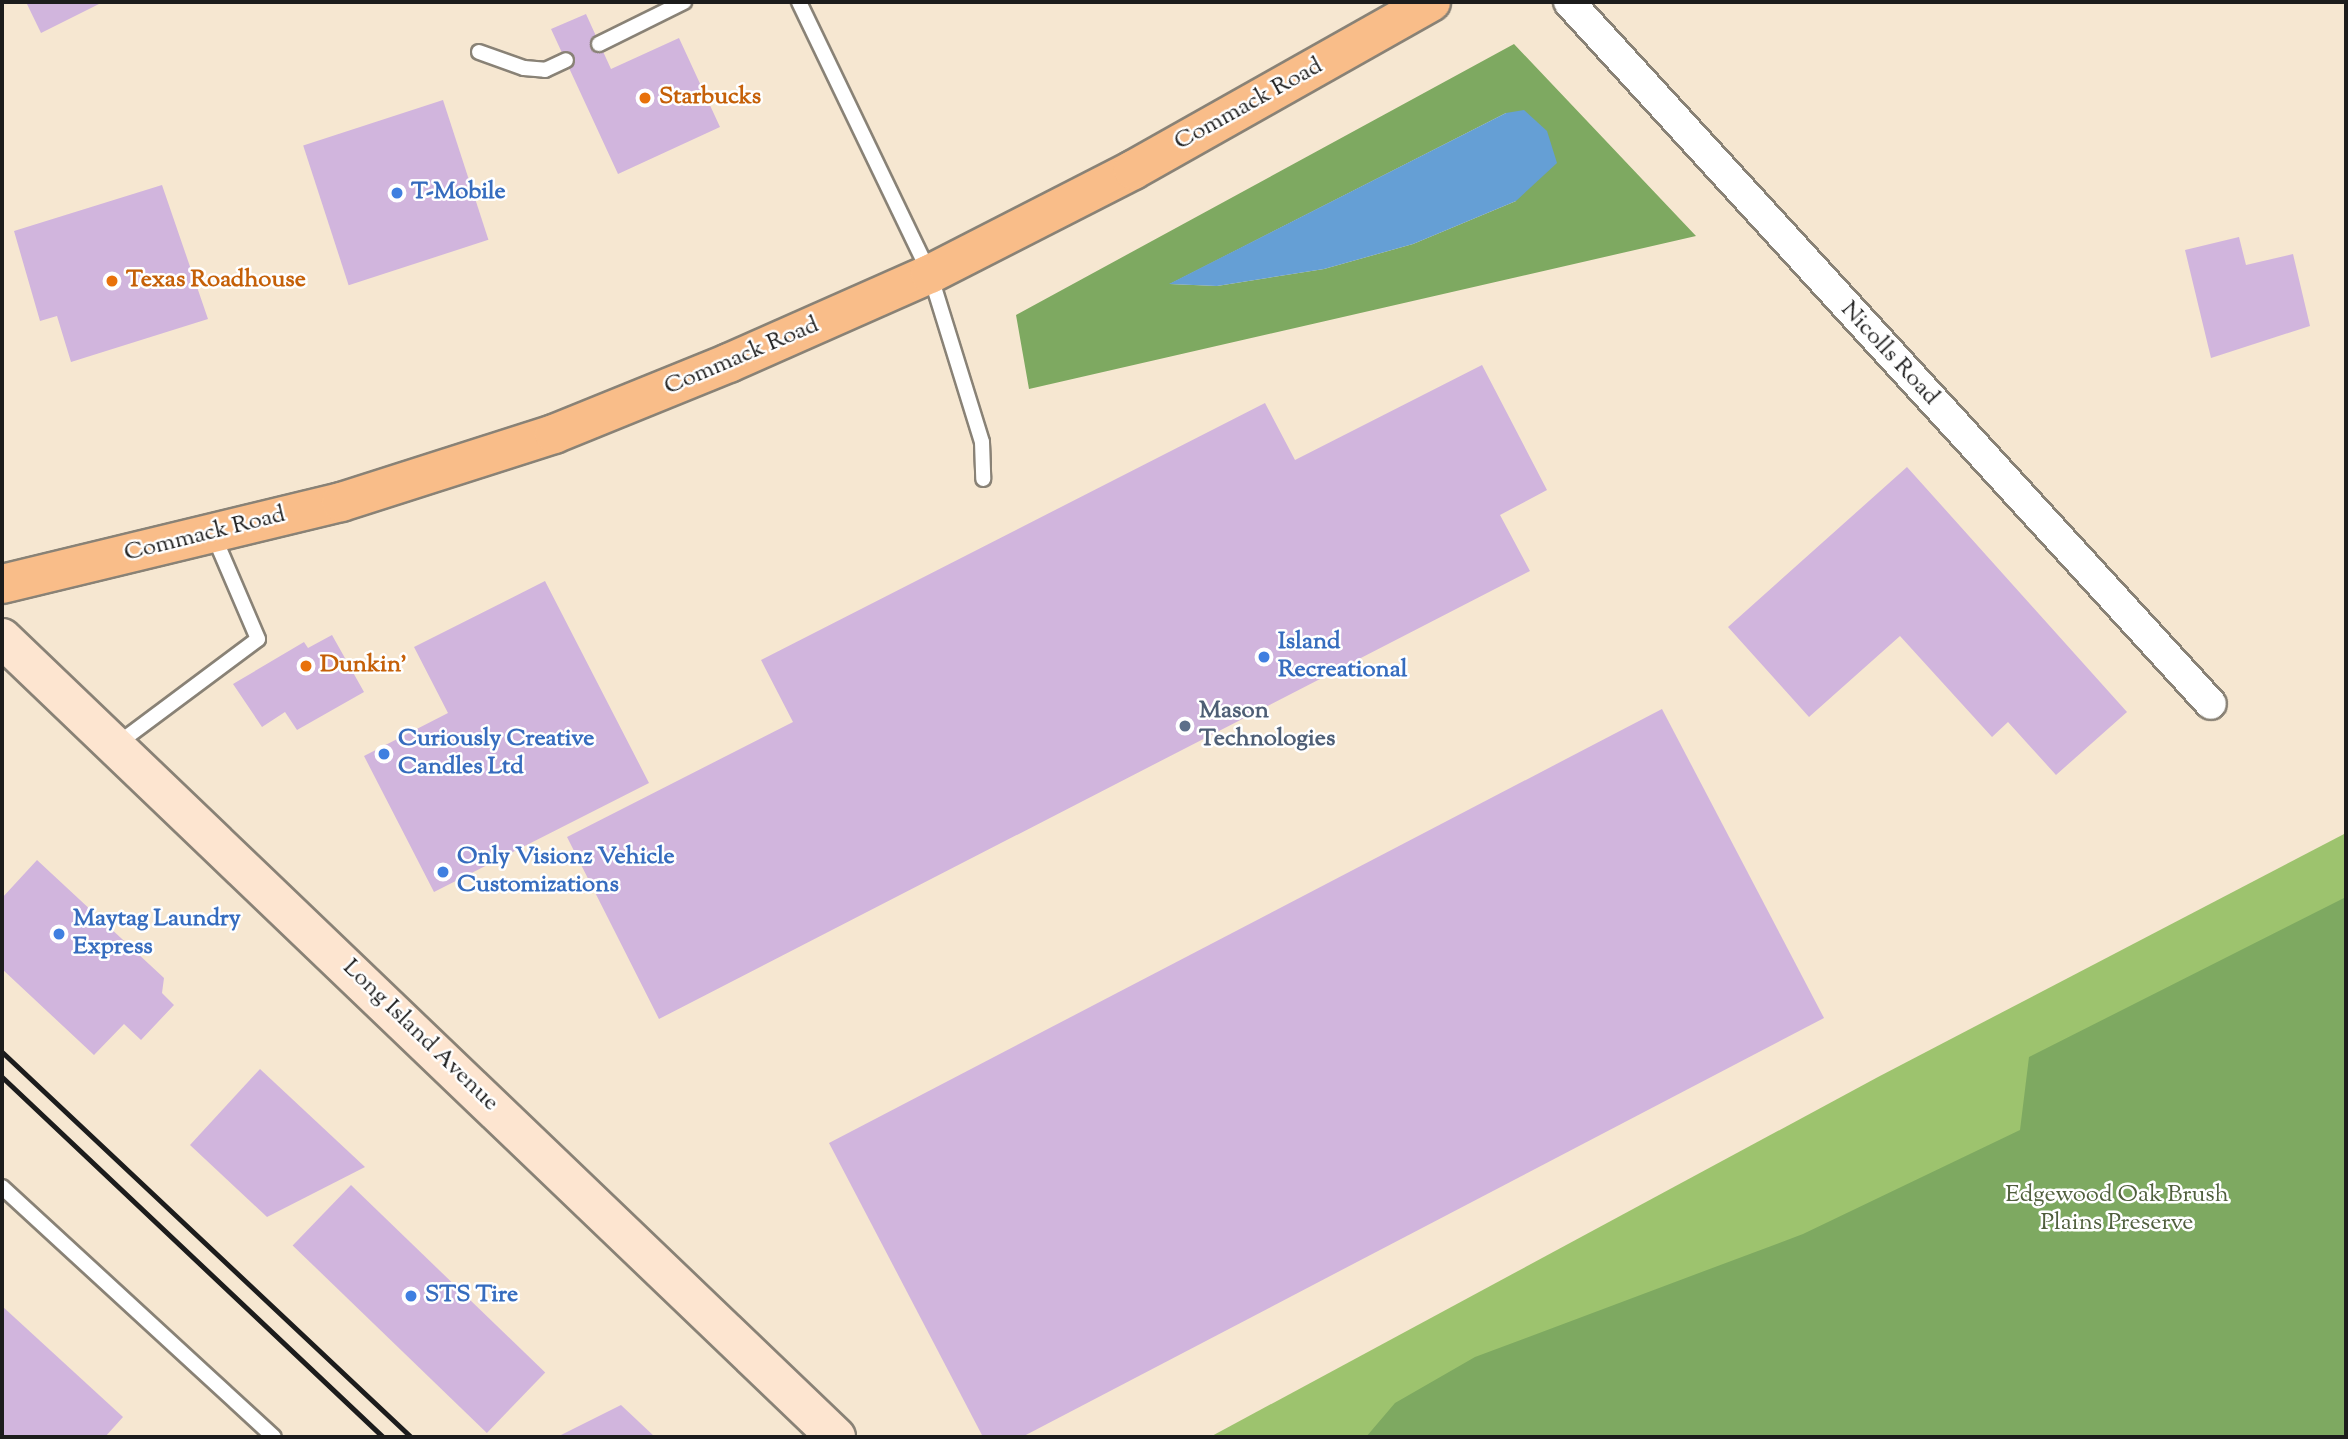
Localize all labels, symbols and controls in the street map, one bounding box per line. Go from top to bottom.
street label: Commack Road [1170,52,1328,158]
place label: Starbucks [659,84,761,112]
marker: Starbucks [637,90,653,106]
place label: T-Mobile [411,179,506,207]
marker: T-Mobile [389,185,405,201]
place label: Texas Roadhouse [126,267,306,295]
marker: Texas Roadhouse [104,273,120,289]
street label: Nicolls Road [1834,296,1944,412]
street label: Commack Road [660,311,824,403]
street label: Commack Road [121,501,289,569]
place label: Island Recreational [1278,629,1408,685]
marker: Island Recreational [1256,649,1272,665]
place label: Dunkin' [320,652,407,680]
marker: Dunkin' [298,658,314,674]
place label: Mason Technologies [1199,698,1335,754]
marker: Mason Technologies [1177,718,1193,734]
place label: Curiously Creative Candles Ltd [398,726,594,782]
marker: Curiously Creative Candles Ltd [376,746,392,762]
place label: Only Visionz Vehicle Customizations [457,844,675,900]
marker: Only Visionz Vehicle Customizations [435,864,451,880]
place label: Maytag Laundry Express [73,906,241,962]
marker: Maytag Laundry Express [51,926,67,942]
street label: Long Island Avenue [336,954,504,1118]
park label: Edgewood Oak Brush Plains Preserve [2005,1182,2229,1238]
place label: STS Tire [425,1282,518,1310]
marker: STS Tire [403,1288,419,1304]

